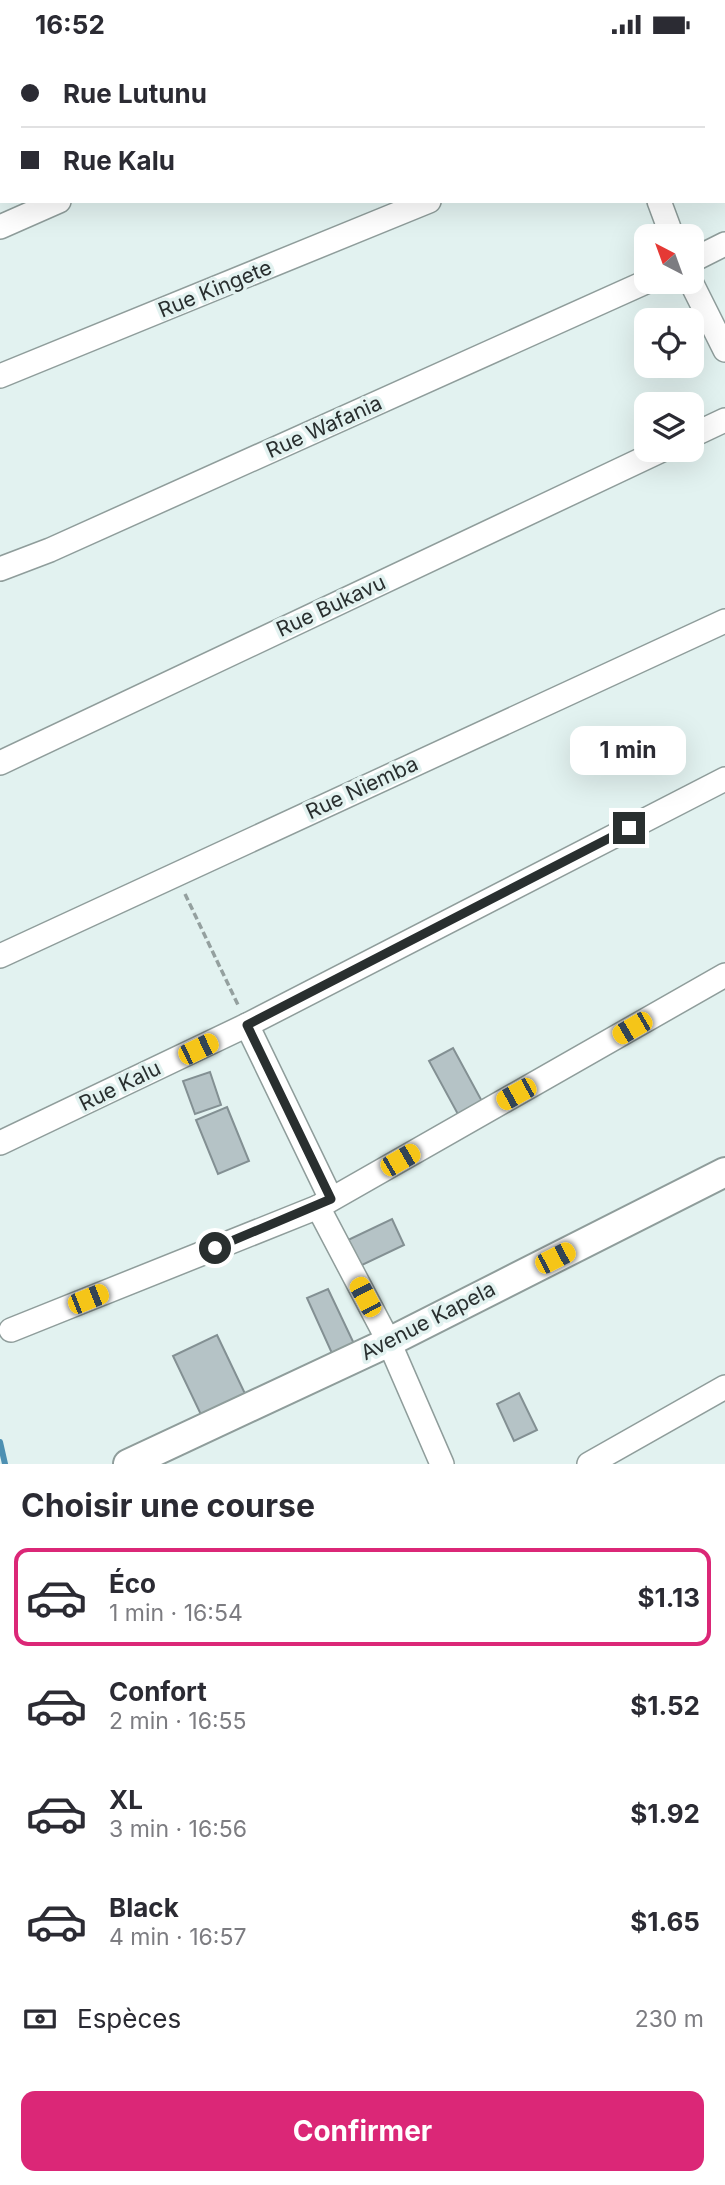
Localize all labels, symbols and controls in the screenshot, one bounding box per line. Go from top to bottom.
text: 16:52 [35,9,105,40]
text: Rue Lutunu [63,78,207,109]
text: Rue Kalu [63,145,175,176]
north arrow [634,224,704,294]
map controls [634,224,704,462]
street label: Rue Kingete [154,254,275,323]
button: locate [634,308,704,378]
street label: Rue Wafania [262,390,386,463]
button: layers [634,392,704,462]
street label: Rue Bukavu [272,569,389,642]
callout: 1 min [571,727,687,775]
text: 1 min [600,736,656,764]
street label: Rue Niemba [302,751,422,824]
route end [613,812,645,844]
car [609,1008,656,1048]
car [175,1030,222,1068]
street label: Rue Kalu [75,1055,165,1116]
car [493,1075,540,1113]
car [377,1140,424,1180]
route start [199,1232,231,1264]
car [532,1239,579,1277]
car [346,1274,385,1320]
street label: Avenue Kapela [356,1276,499,1365]
car [65,1281,112,1317]
text: Choisir une course [21,1486,315,1525]
icon: car [25,1566,88,1629]
text: Éco [109,1568,156,1599]
text: $1.13 [637,1582,700,1613]
text: 1 min · 16:54 [109,1599,243,1627]
icon: car [25,1674,88,1737]
text: Confort [109,1676,207,1707]
text: $1.52 [630,1690,700,1721]
text: 2 min · 16:55 [109,1707,247,1735]
icon: car [25,1782,88,1845]
text: XL [109,1784,143,1815]
text: $1.92 [630,1798,700,1829]
text: 3 min · 16:56 [109,1815,247,1843]
icon: car [25,1890,88,1953]
text: Black [109,1892,179,1923]
text: $1.65 [630,1906,700,1937]
text: 4 min · 16:57 [109,1923,246,1951]
icon: cash [21,2000,59,2038]
text: Espèces [77,2003,181,2034]
text: 230 m [635,2005,704,2033]
button: Confirmer [21,2091,704,2171]

